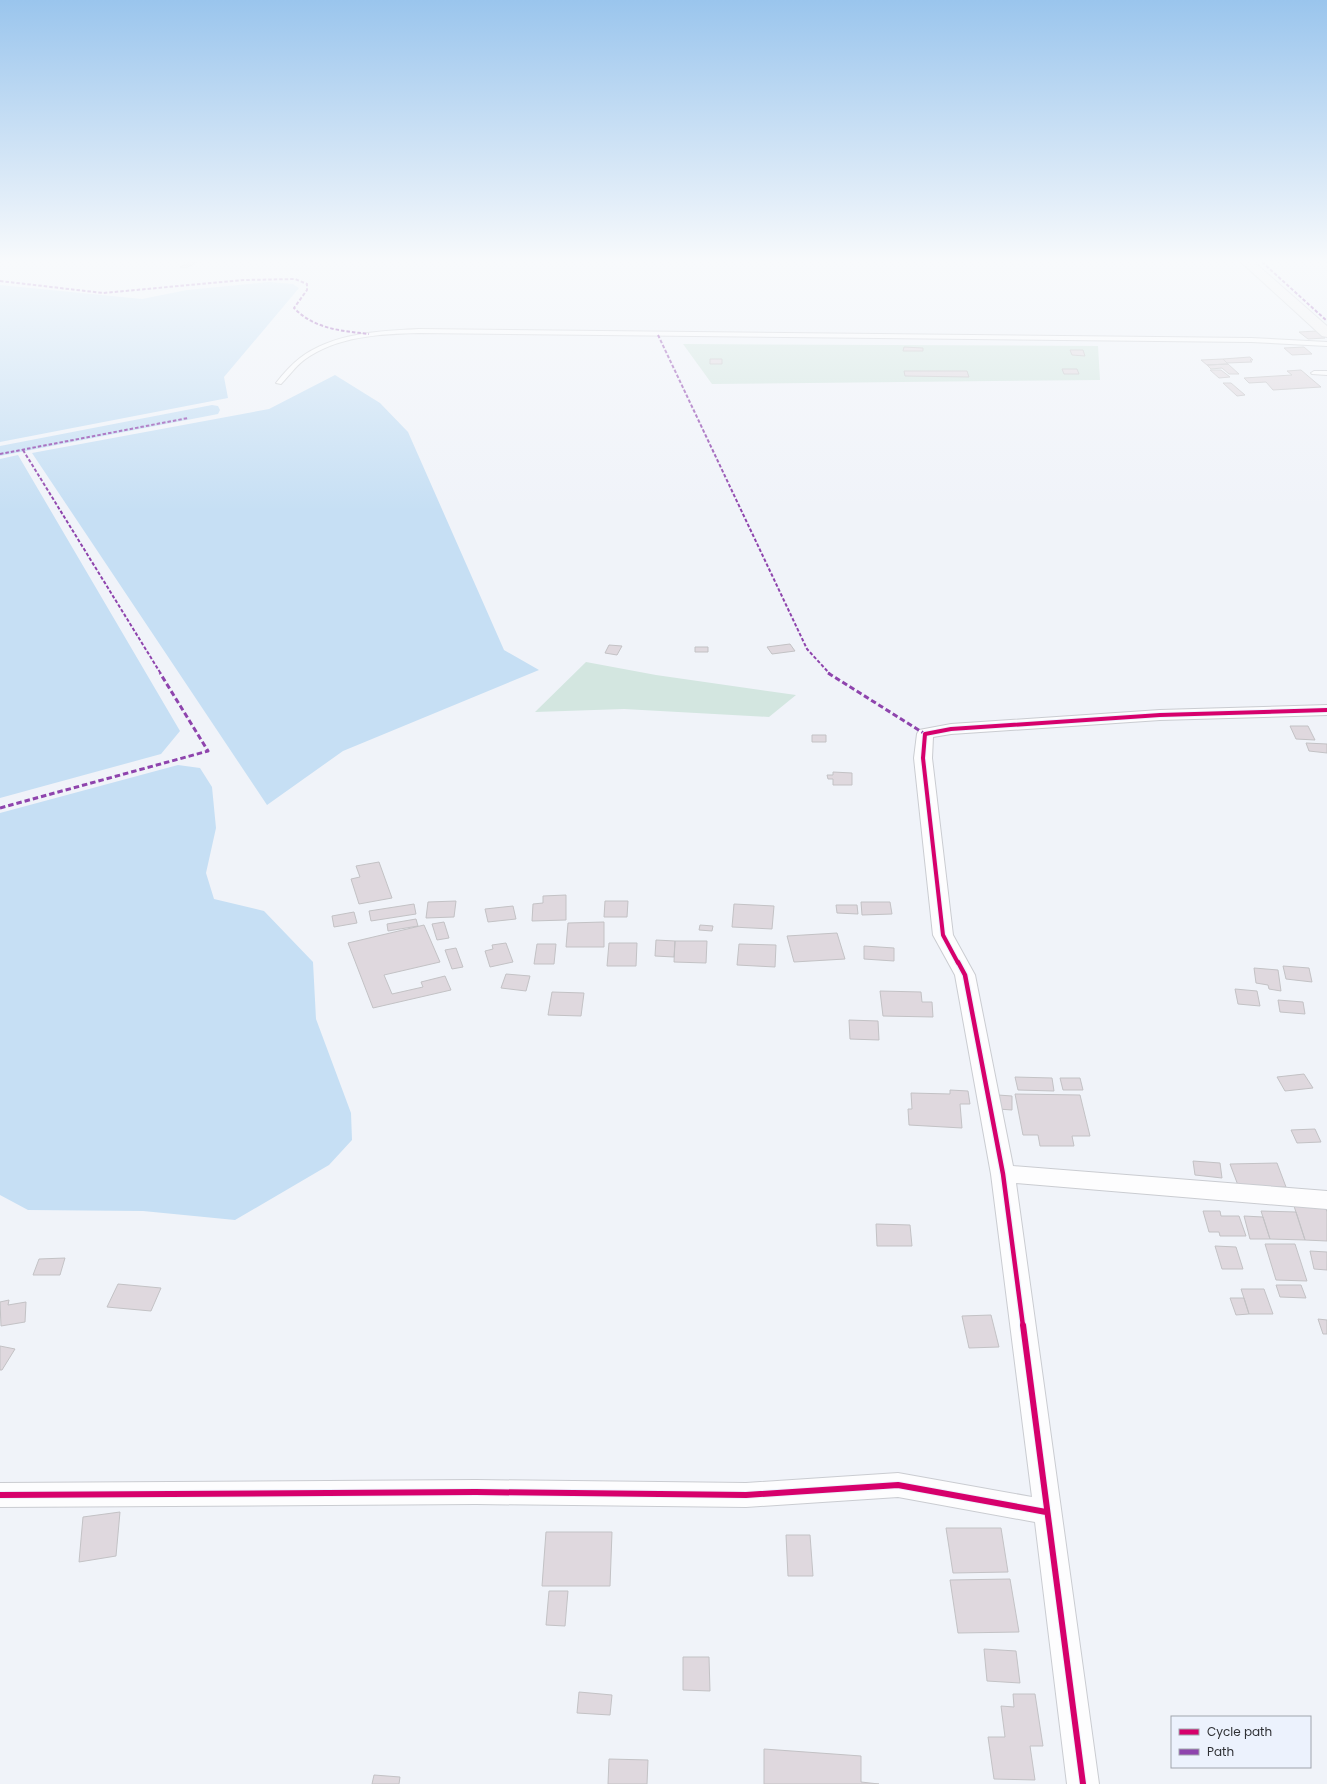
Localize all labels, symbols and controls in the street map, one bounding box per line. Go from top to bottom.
legend [1171,1716,1311,1768]
text: Cycle path [1207,1723,1272,1740]
text: Path [1207,1743,1234,1760]

